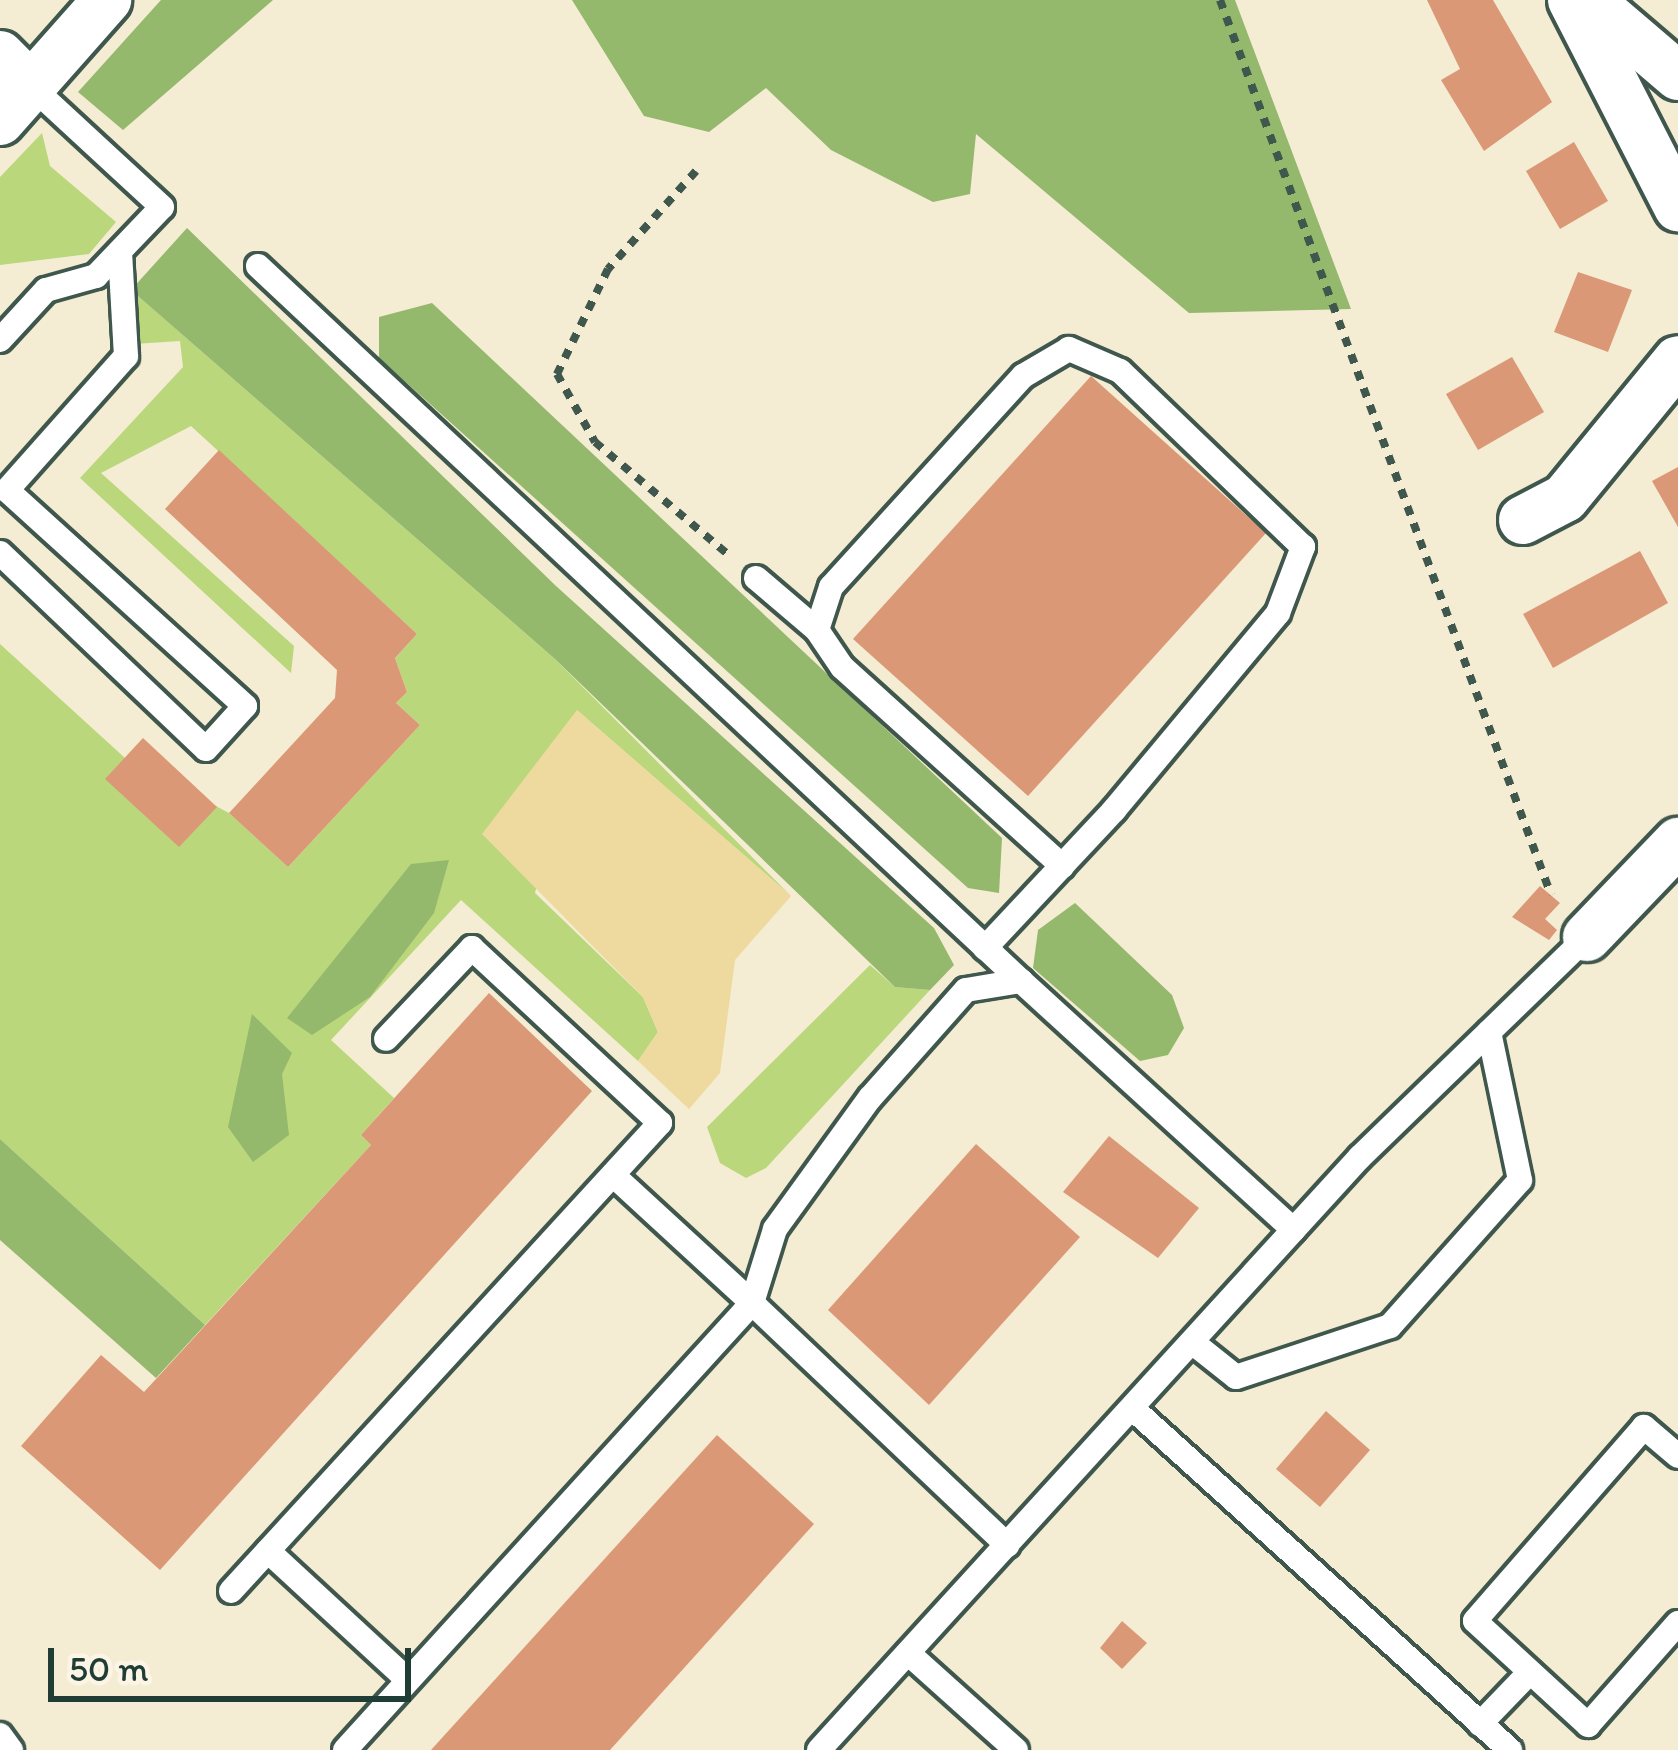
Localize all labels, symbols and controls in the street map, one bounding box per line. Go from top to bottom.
scale bar [54,1624,417,1698]
text: 50 m [69,1647,148,1690]

